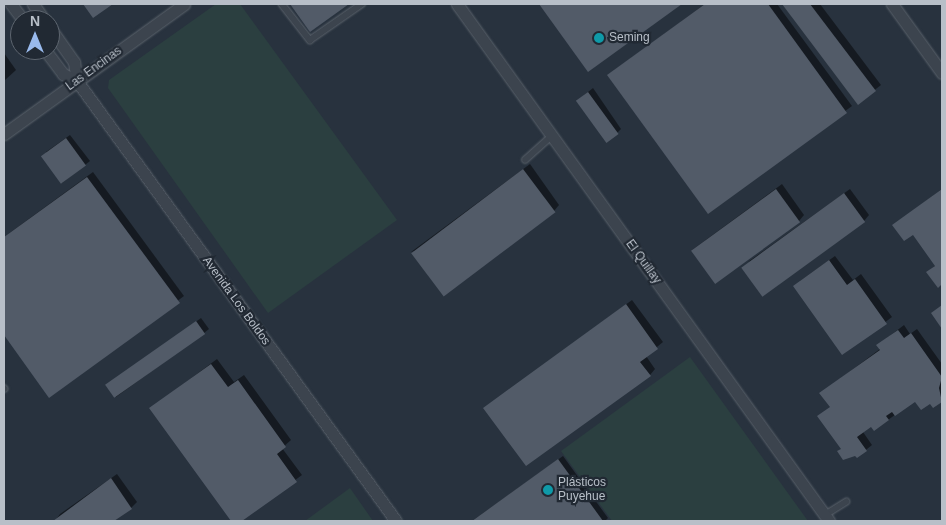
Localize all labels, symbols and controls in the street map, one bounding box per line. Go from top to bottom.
north arrow [10,10,60,60]
text: N [30,13,40,29]
place label: Seming [609,31,650,45]
marker: Seming [593,32,605,44]
street label: Las Encinas [63,44,125,94]
street label: El Quillay [622,237,664,287]
street label: Avenida Los Boldos [199,254,273,348]
place label: Plásticos Puyehue [558,476,606,504]
marker: Plásticos Puyehue [542,484,554,496]

